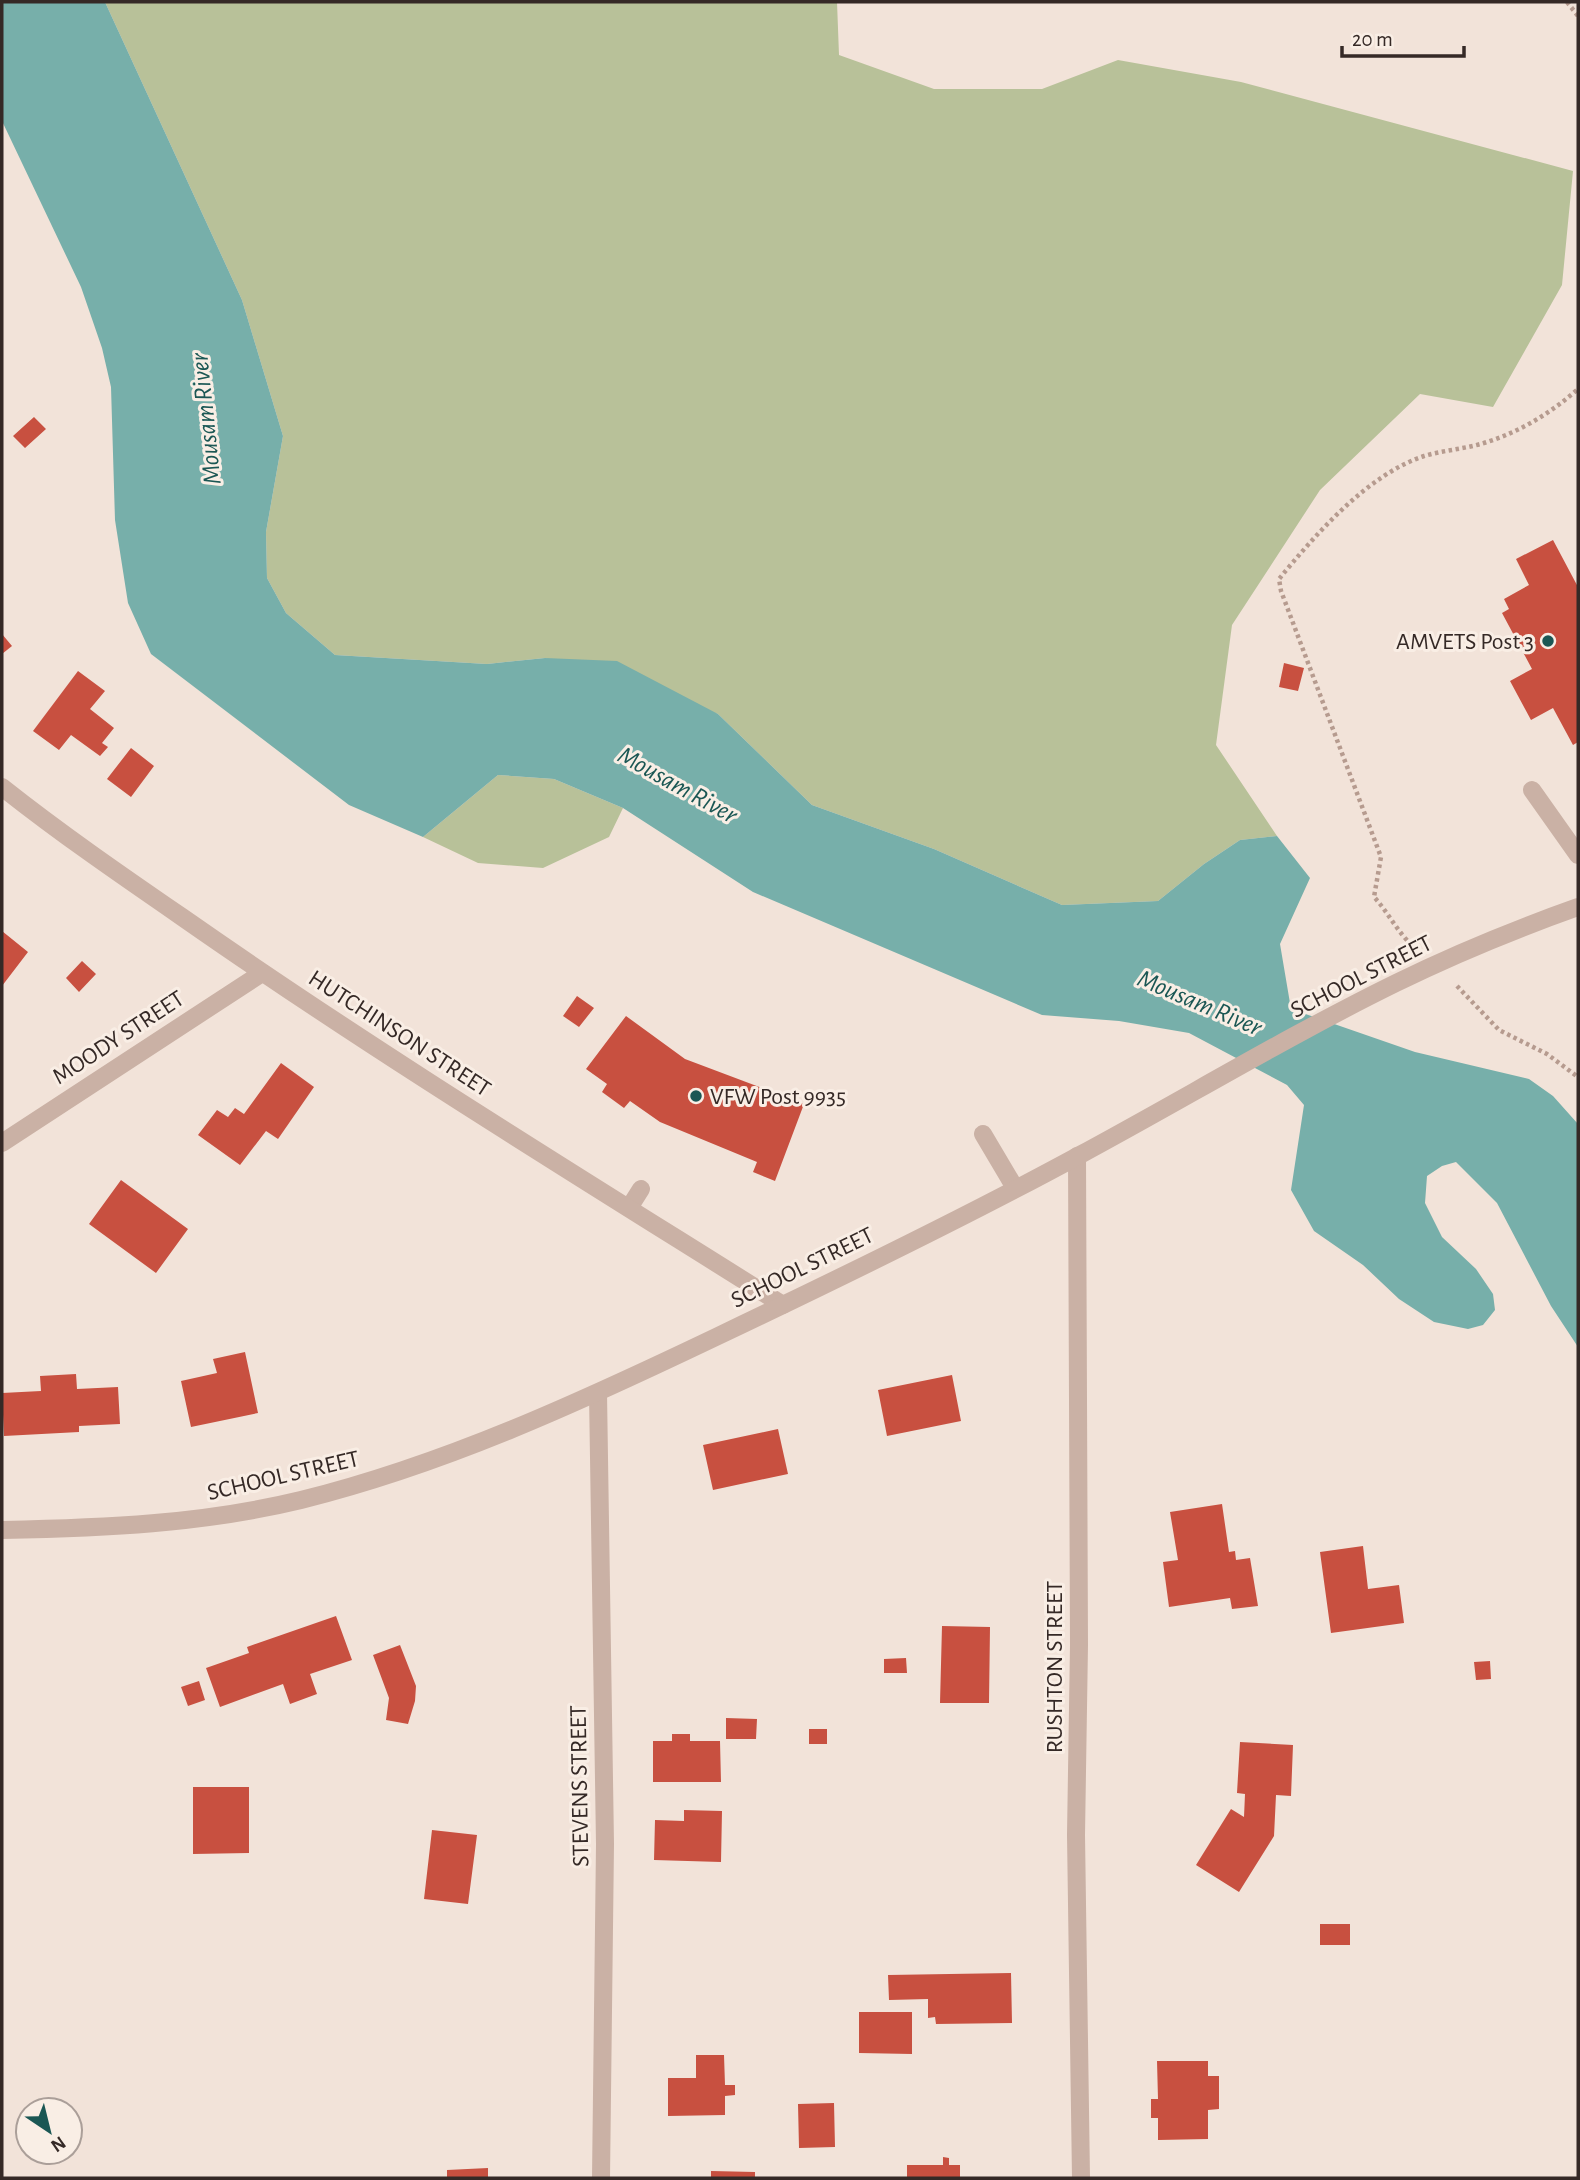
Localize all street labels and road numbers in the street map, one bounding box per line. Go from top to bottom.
street label: SCHOOL STREET [1287,931,1436,1023]
street label: HUTCHINSON STREET [304,966,495,1102]
street label: MOODY STREET [48,986,189,1089]
street label: SCHOOL STREET [727,1223,878,1313]
street label: SCHOOL STREET [205,1447,362,1505]
street label: RUSHTON STREET [1043,1580,1067,1753]
street label: STEVENS STREET [567,1705,593,1867]

